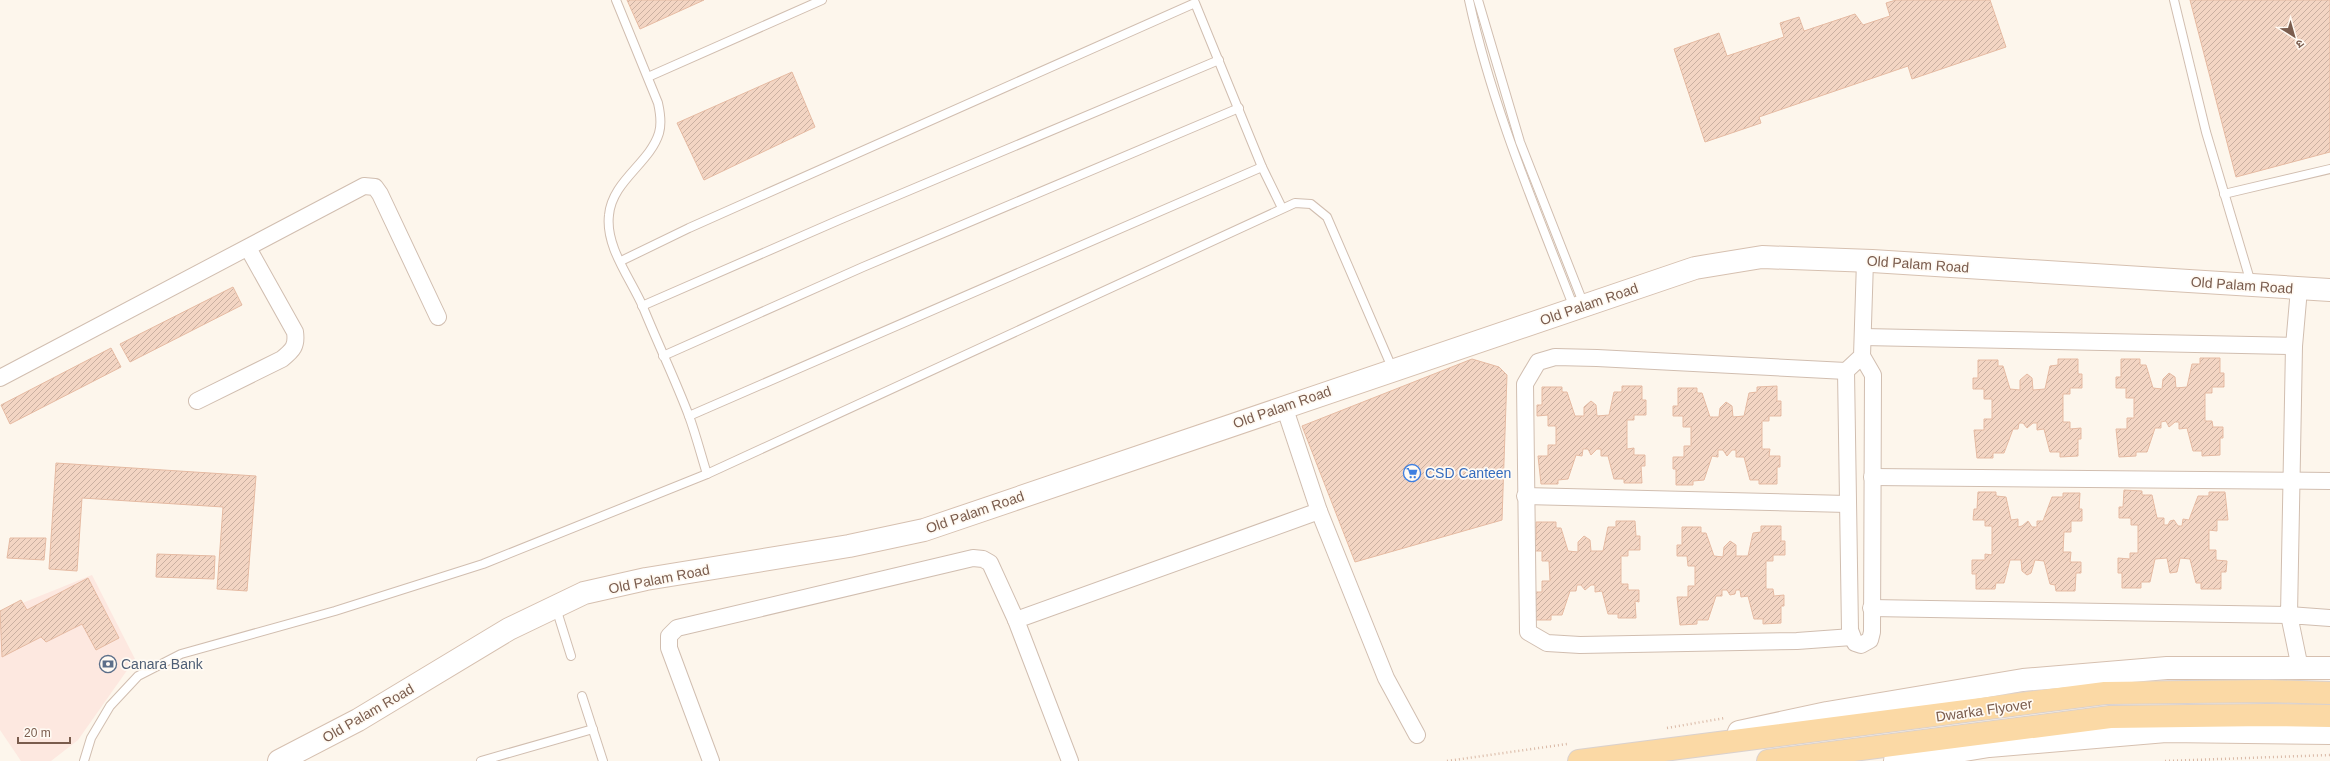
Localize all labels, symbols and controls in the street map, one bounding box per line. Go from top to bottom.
north arrow [2274,16,2314,56]
text: उ [2293,37,2306,51]
street label: Old Palam Road [1866,252,1970,276]
street label: Old Palam Road [2190,273,2294,297]
street label: Old Palam Road [1538,280,1640,328]
street label: Old Palam Road [1231,383,1333,431]
supermarket icon: CSD Canteen [1402,463,1422,483]
place label: CSD Canteen [1425,465,1511,481]
street label: Old Palam Road [924,488,1026,536]
street label: Old Palam Road [607,561,711,597]
bank icon: Canara Bank [98,654,118,674]
place label: Canara Bank [121,656,204,672]
street label: Old Palam Road [320,680,416,746]
street label: Dwarka Flyover [1935,695,2034,725]
scale bar [18,719,70,745]
text: 20 m [24,726,51,740]

